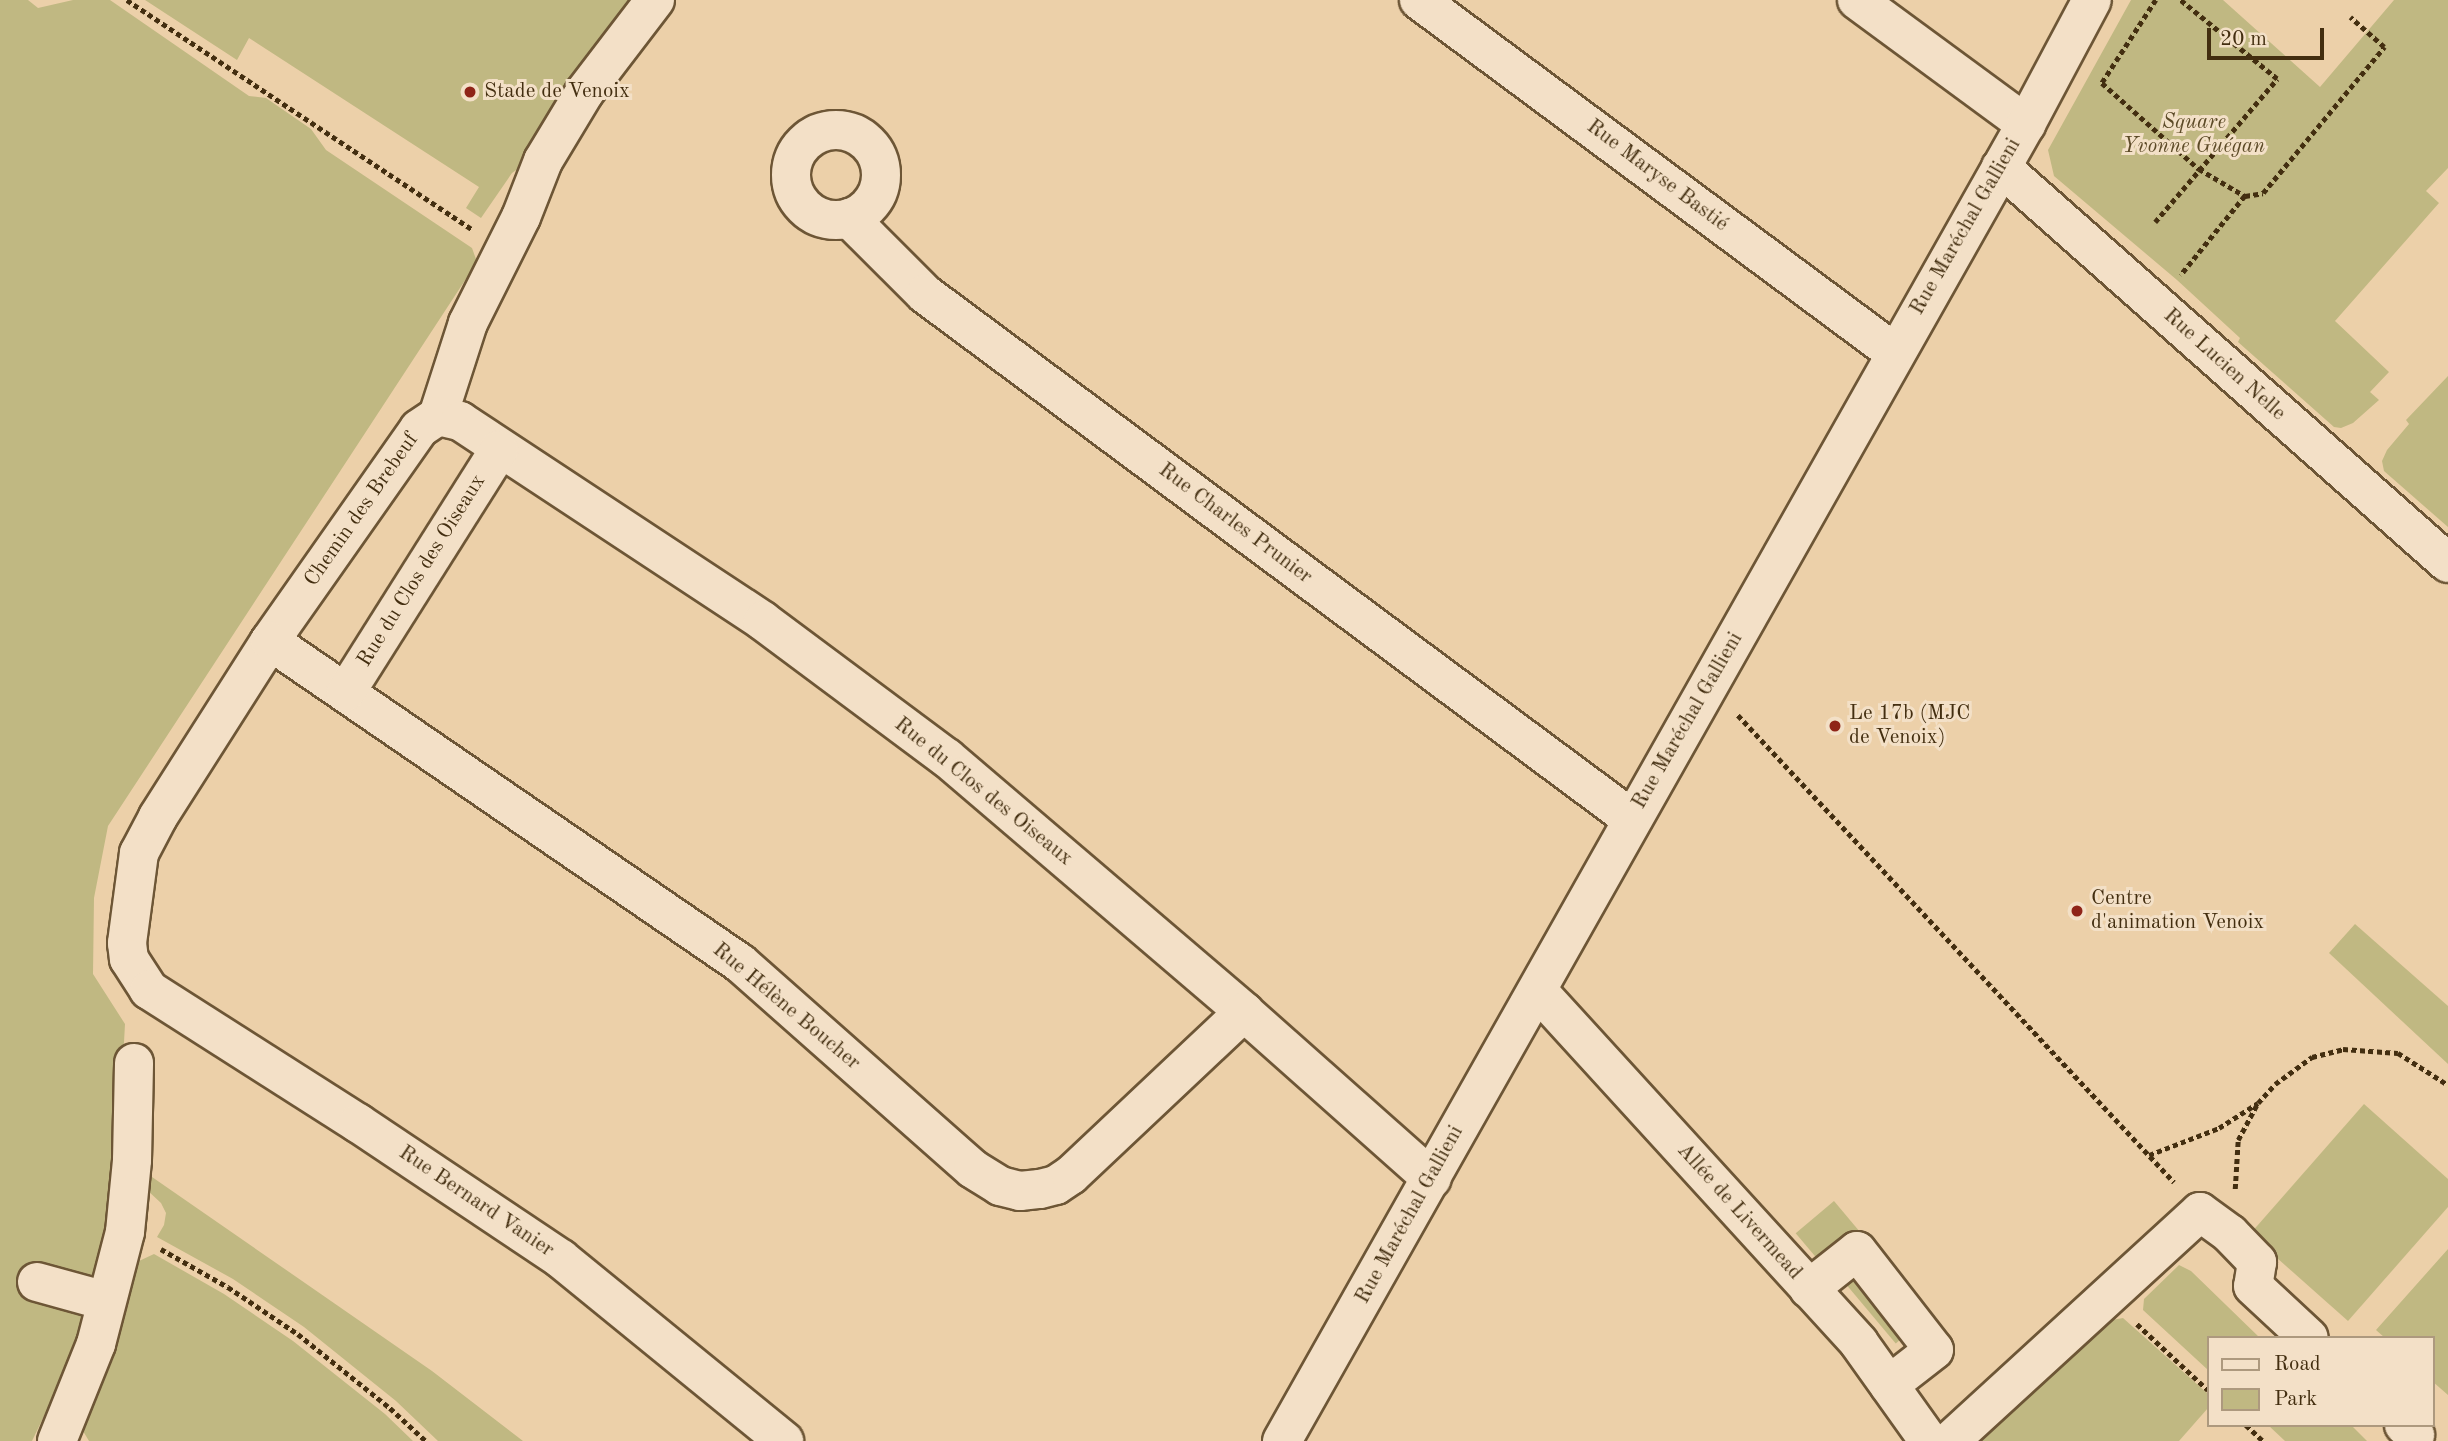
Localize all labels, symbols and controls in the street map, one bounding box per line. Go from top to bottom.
scale bar [2210,14,2327,58]
text: 20 m [2220,29,2267,50]
place label: Stade de Venoix [484,79,630,105]
marker: Stade de Venoix [462,84,478,100]
park label: Square Yvonne Guégan [2123,110,2265,160]
street label: Rue Maryse Bastié [1581,115,1733,237]
street label: Rue Maréchal Gallieni [1905,134,2027,320]
street label: Rue Lucien Nelle [2158,304,2290,426]
street label: Chemin des Brebeuf [300,428,424,592]
street label: Rue Charles Prunier [1153,458,1317,590]
street label: Rue du Clos des Oiseaux [352,470,492,672]
street label: Rue Maréchal Gallieni [1627,628,1749,814]
place label: Le 17b (MJC de Venoix) [1849,701,1970,751]
street label: Rue du Clos des Oiseaux [889,712,1077,872]
marker: Le 17b (MJC de Venoix) [1827,718,1843,734]
place label: Centre d'animation Venoix [2091,886,2264,936]
marker: Centre d'animation Venoix [2069,903,2085,919]
street label: Rue Hélène Boucher [707,938,865,1076]
street label: Rue Maréchal Gallieni [1351,1122,1469,1308]
street label: Allée de Livermead [1671,1139,1807,1285]
street label: Rue Bernard Vanier [394,1141,558,1263]
legend [2206,1336,2434,1427]
text: Road [2274,1354,2321,1375]
text: Park [2274,1389,2317,1410]

